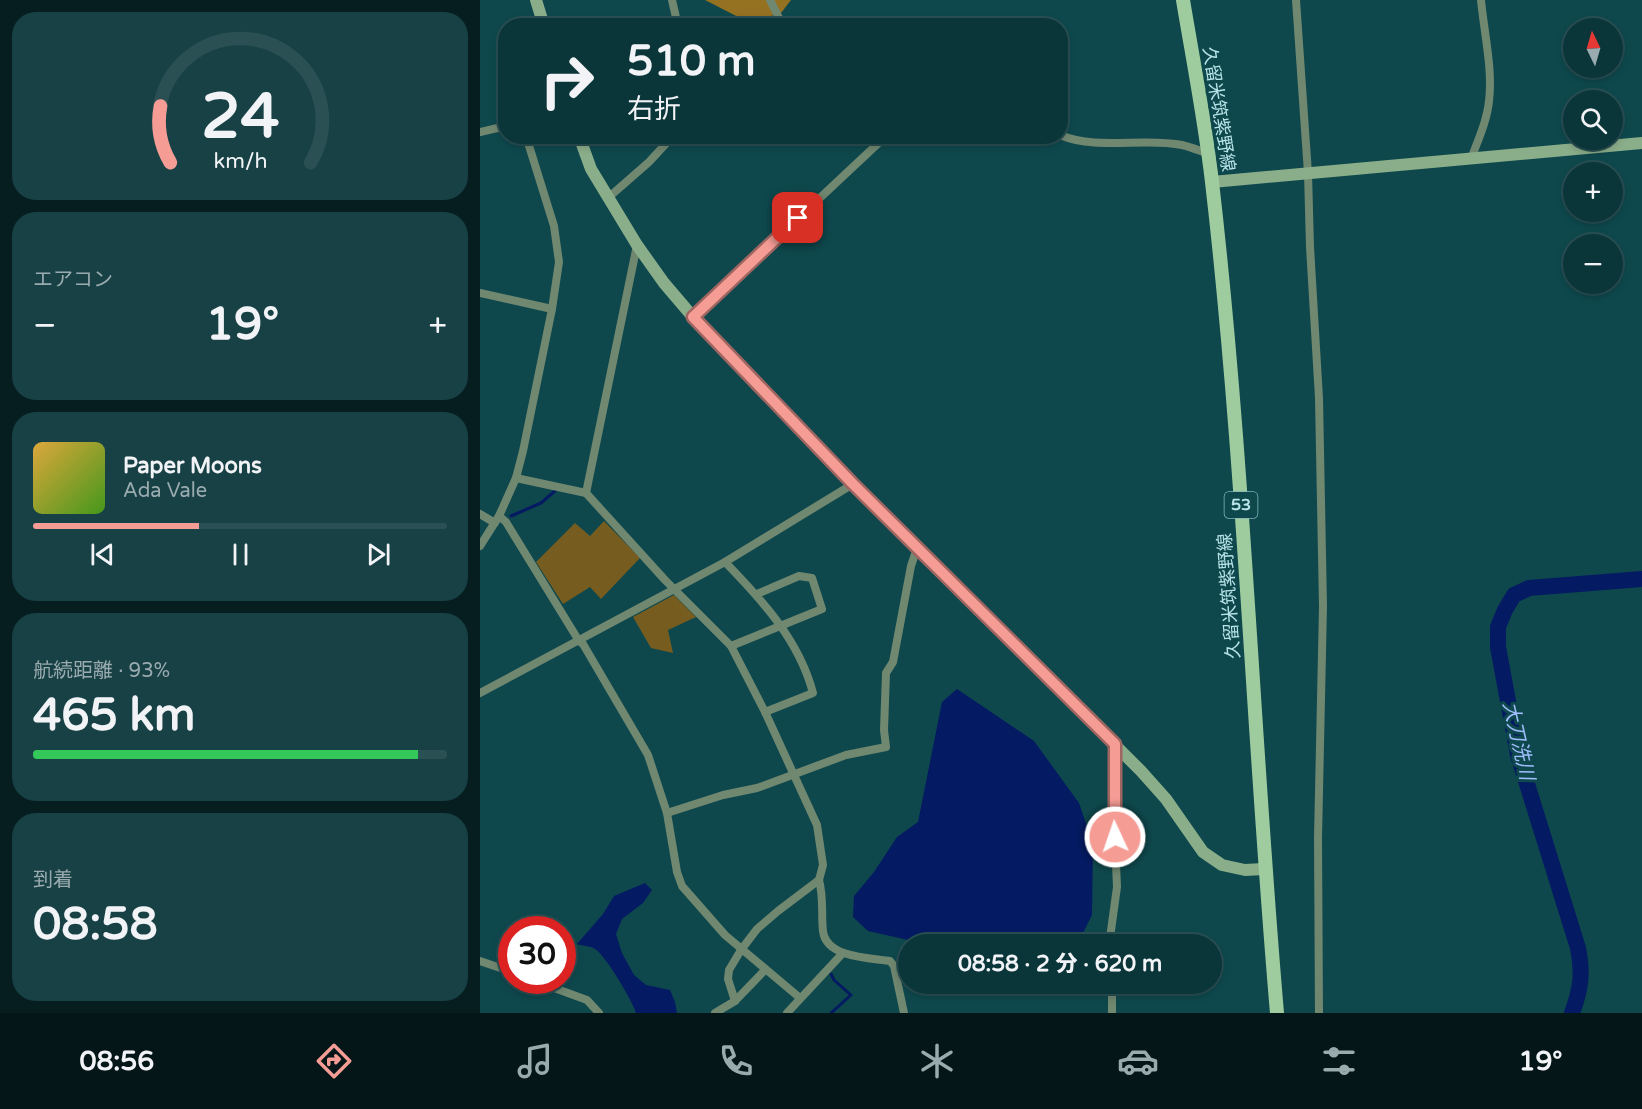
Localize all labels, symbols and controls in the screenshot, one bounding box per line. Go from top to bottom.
north arrow [1563,18,1623,78]
map controls [1563,18,1623,294]
text: 510 m [627,36,756,87]
icon: right [528,42,606,120]
street label: 久留米筑紫野線 [1198,45,1240,173]
text: 24 [201,80,279,155]
button: search [1563,90,1623,150]
text: 右折 [627,93,681,126]
text: km/h [213,148,267,174]
button: + [1563,162,1623,222]
pin [772,192,823,243]
icon: arrive [781,201,814,234]
button: − [1563,234,1623,294]
text: エアコン [33,268,113,292]
text: 19° [206,298,279,352]
text: − [33,306,57,345]
text: + [428,306,447,345]
text: Paper Moons [123,453,262,479]
text: Ada Vale [123,479,207,503]
road number: 53 [1224,492,1257,518]
street label: 久留米筑紫野線 [1214,532,1244,660]
icon: previous [86,538,119,571]
icon: pause [224,538,257,571]
icon: next [362,538,395,571]
text: 航続距離 · 93% [33,659,170,683]
text: 465 km [33,689,195,743]
water label: 大刀洗川 [1497,699,1539,785]
position arrow [1083,805,1147,869]
text: 到着 [33,868,73,892]
text: 08:58 [33,898,158,952]
speed limit sign: 30 [498,916,576,994]
text: 08:58 · 2 分 · 620 m [958,951,1162,977]
icon: directions [313,1040,355,1082]
icon: music [514,1040,556,1082]
icon: phone [715,1040,757,1082]
icon: climate [916,1040,958,1082]
icon: car [1117,1040,1159,1082]
icon: filters [1318,1040,1360,1082]
text: 08:56 [79,1045,154,1078]
text: 19° [1518,1045,1563,1078]

